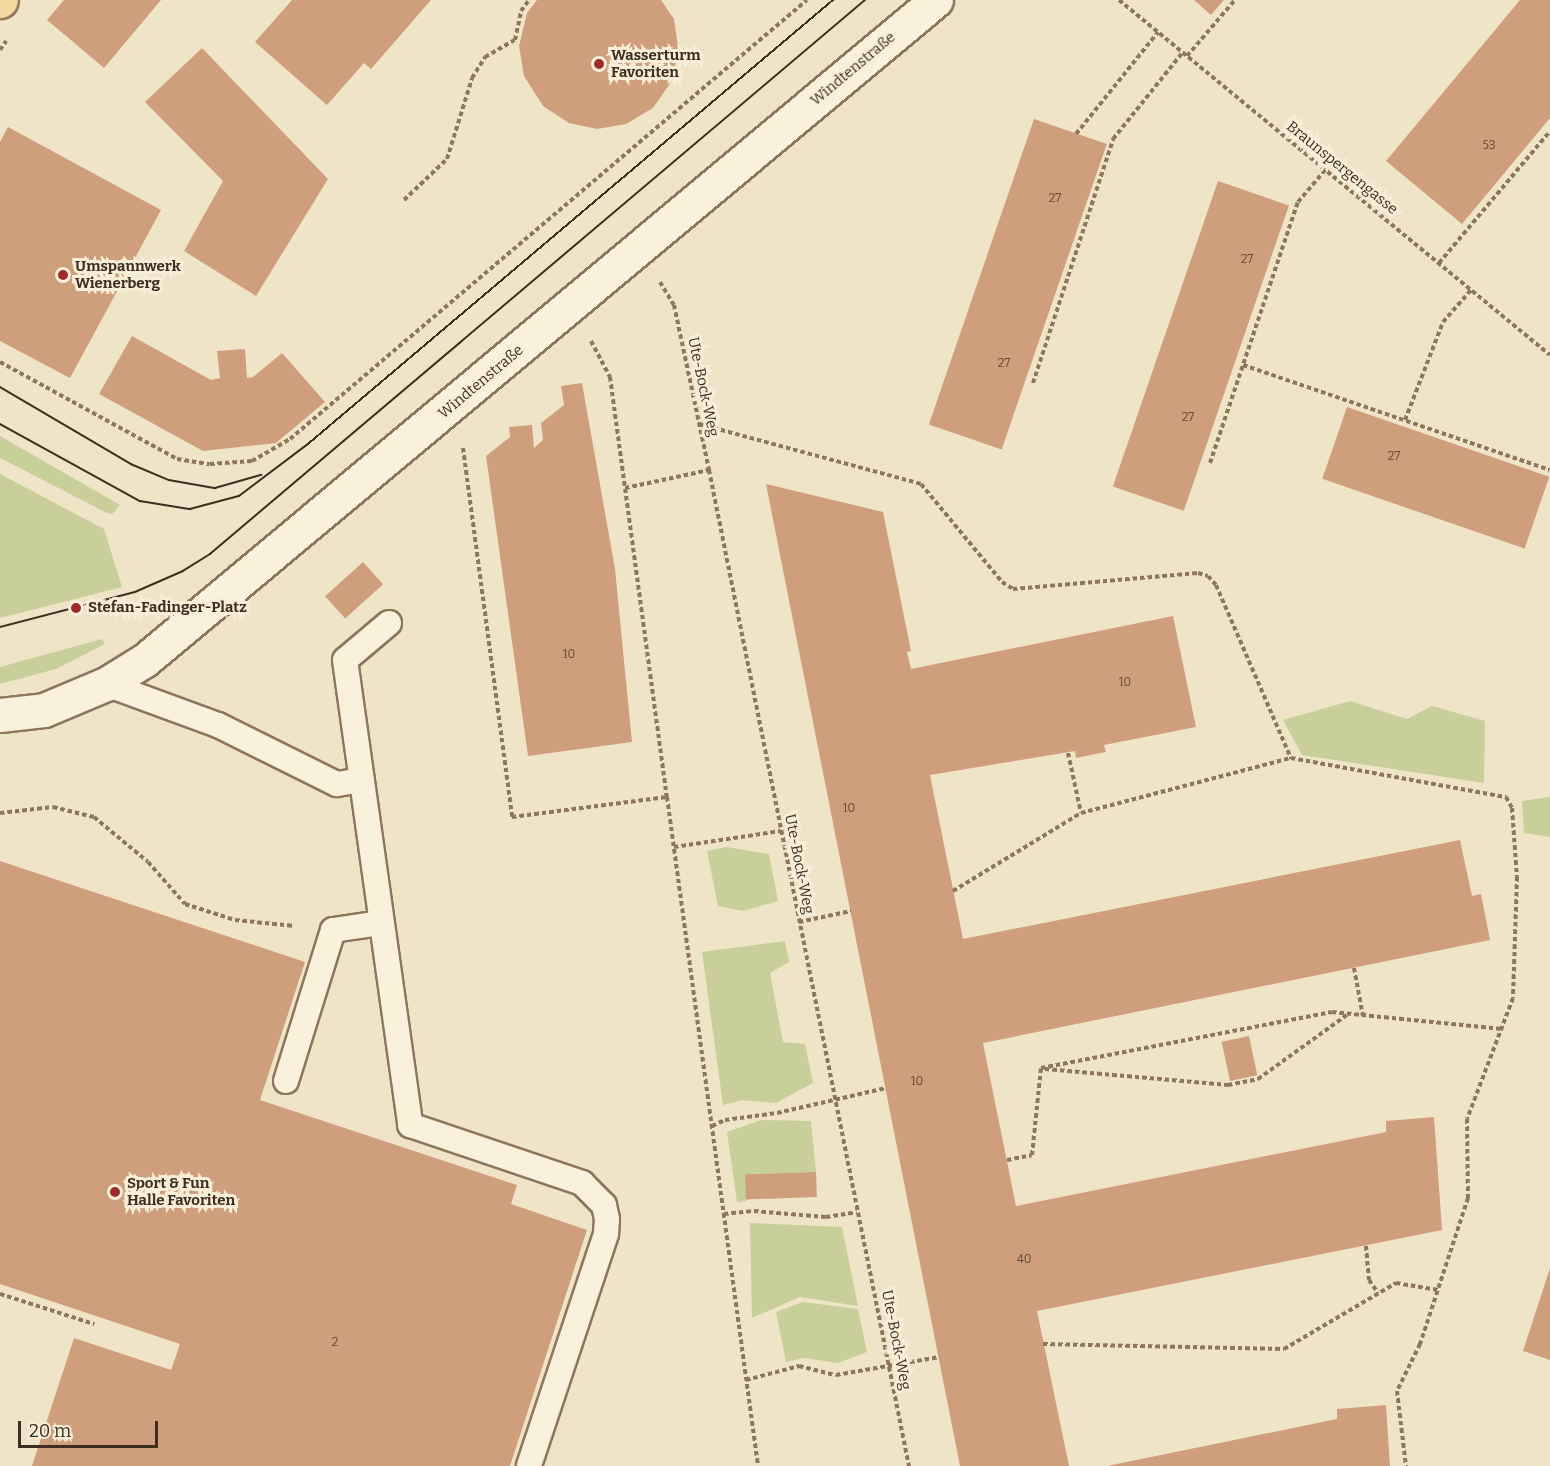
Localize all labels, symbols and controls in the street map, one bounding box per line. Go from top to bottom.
street label: Windtenstraße [807,28,899,110]
place label: Wasserturm Favoriten [611,46,700,81]
marker: Wasserturm Favoriten [592,57,606,71]
street label: Braunspergengasse [1283,118,1401,218]
house number: 53 [1483,139,1495,153]
house number: 27 [1049,192,1061,206]
house number: 27 [1241,253,1253,267]
place label: Umspannwerk Wienerberg [75,257,181,292]
marker: Umspannwerk Wienerberg [56,268,70,282]
street label: Ute-Bock-Weg [684,335,722,439]
street label: Windtenstraße [435,341,527,423]
house number: 27 [998,357,1010,371]
house number: 27 [1182,411,1194,425]
house number: 27 [1388,450,1400,464]
place label: Stefan-Fadinger-Platz [88,599,247,617]
marker: Stefan-Fadinger-Platz [69,601,83,615]
house number: 10 [563,648,575,662]
house number: 10 [1119,676,1131,690]
house number: 10 [843,802,855,816]
street label: Ute-Bock-Weg [780,812,818,916]
house number: 10 [911,1075,923,1089]
place label: Sport & Fun Halle Favoriten [127,1174,235,1209]
marker: Sport & Fun Halle Favoriten [108,1185,122,1199]
house number: 40 [1017,1253,1031,1267]
street label: Ute-Bock-Weg [877,1288,915,1392]
house number: 2 [332,1336,338,1350]
scale bar [21,1409,160,1447]
text: 20 m [29,1420,71,1442]

